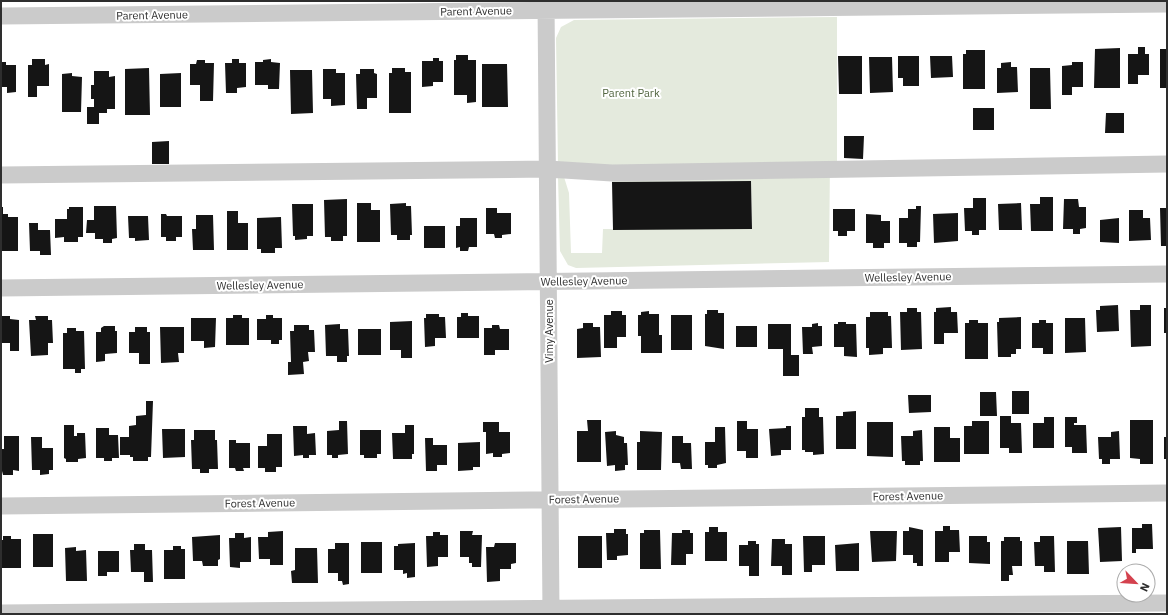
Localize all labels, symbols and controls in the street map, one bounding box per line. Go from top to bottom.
street label: Parent Avenue [440,3,512,19]
street label: Parent Avenue [116,7,188,23]
park label: Parent Park [602,86,660,100]
street label: Wellesley Avenue [864,269,952,285]
street label: Wellesley Avenue [540,273,628,289]
street label: Wellesley Avenue [216,277,304,293]
street label: Vimy Avenue [542,299,556,363]
street label: Forest Avenue [873,488,943,504]
street label: Forest Avenue [549,491,619,507]
street label: Forest Avenue [225,495,295,511]
north arrow [1116,563,1156,603]
text: N [1137,581,1153,594]

